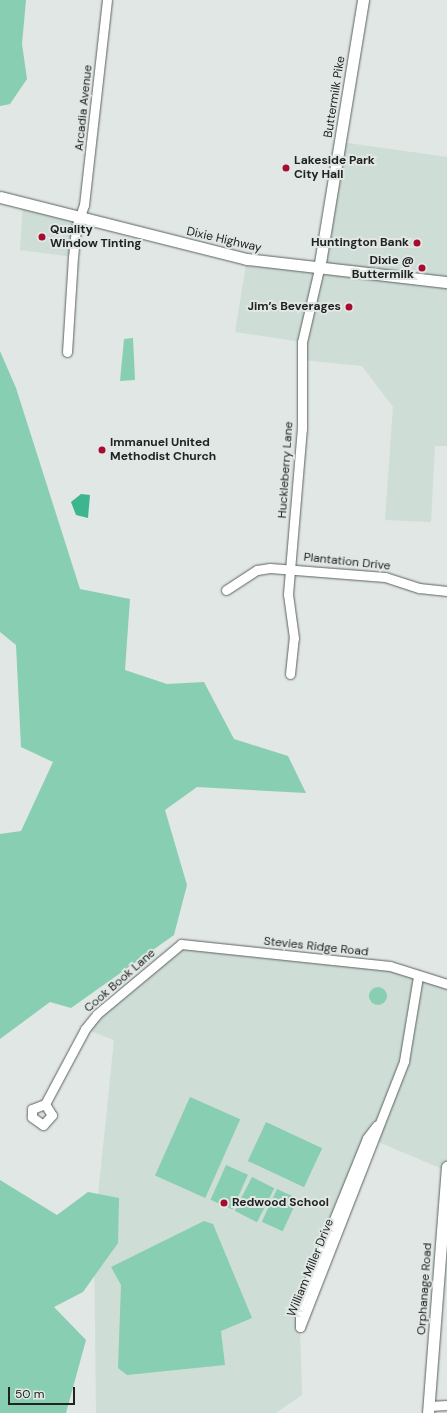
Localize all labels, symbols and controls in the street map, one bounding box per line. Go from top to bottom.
street label: Buttermilk Pike [321,55,349,139]
street label: Arcadia Avenue [72,64,96,152]
place label: Lakeside Park City Hall [294,154,375,182]
marker: Lakeside Park City Hall [281,163,291,173]
place label: Quality Window Tinting [50,223,141,251]
street label: Dixie Highway [185,224,263,256]
marker: Quality Window Tinting [37,232,47,242]
place label: Huntington Bank [311,236,409,250]
marker: Huntington Bank [412,238,422,248]
place label: Dixie @ Buttermilk [352,254,414,282]
marker: Dixie @ Buttermilk [417,263,427,273]
place label: Jim’s Beverages [247,300,341,314]
marker: Jim’s Beverages [344,302,354,312]
street label: Huckleberry Lane [275,421,297,519]
place label: Immanuel United Methodist Church [110,436,216,464]
marker: Immanuel United Methodist Church [97,445,107,455]
street label: Plantation Drive [303,550,391,574]
street label: Stevies Ridge Road [263,934,369,960]
street label: Cook Book Lane [82,946,158,1016]
place label: Redwood School [232,1196,329,1210]
marker: Redwood School [219,1198,229,1208]
street label: William Miller Drive [285,1217,337,1319]
street label: Orphanage Road [415,1242,435,1336]
scale bar [10,1379,77,1405]
text: 50 m [15,1386,44,1402]

